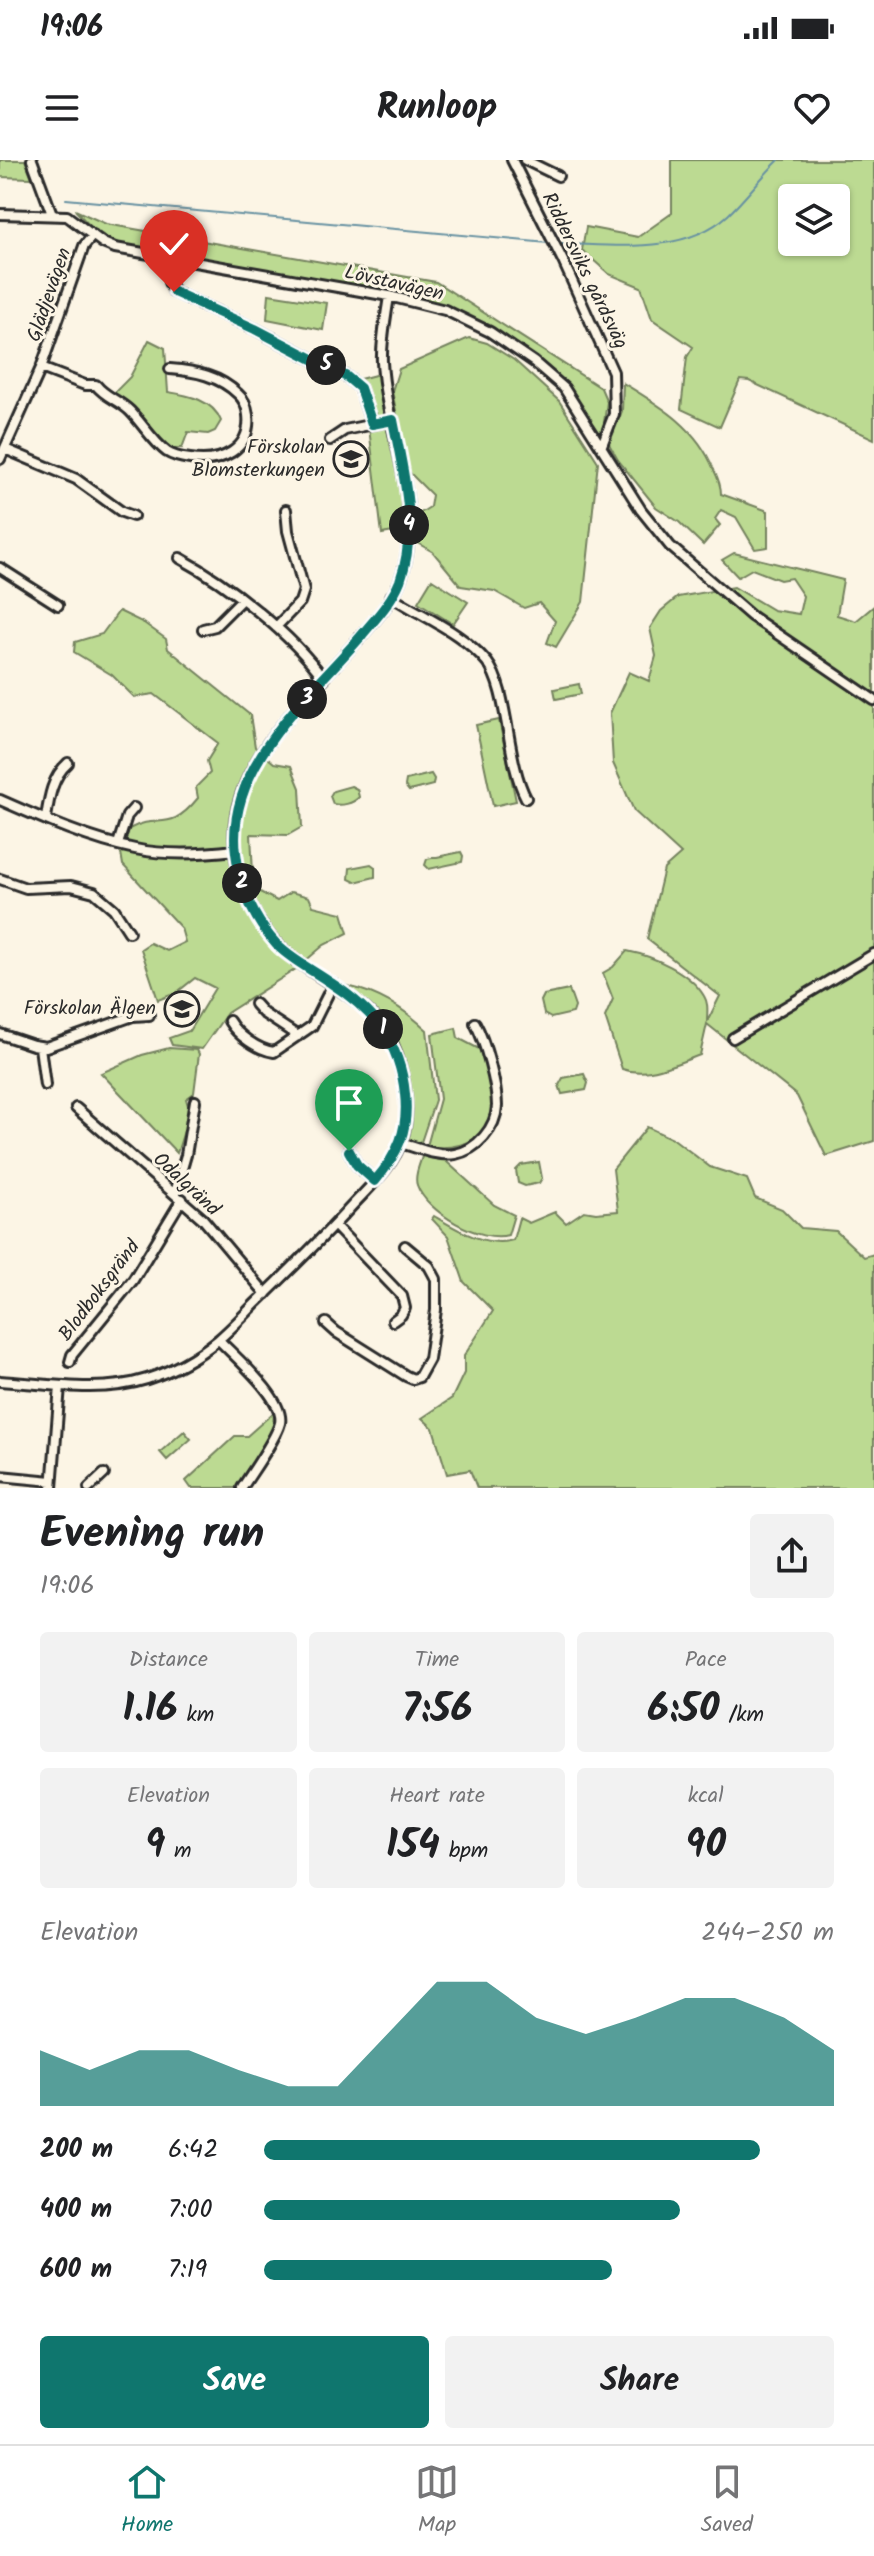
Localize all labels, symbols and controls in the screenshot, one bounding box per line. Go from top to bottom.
text: 19:06 [40,4,103,52]
text: Runloop [377,80,497,137]
icon: menu [40,86,84,130]
icon: heart [790,86,834,130]
map controls [778,184,850,256]
button: layers [778,184,850,256]
street label: Riddersviks gårdsväg [532,187,636,355]
pin [140,210,208,292]
icon: check [152,222,196,266]
street label: Glädjevägen [19,244,81,346]
street label: Lövstavägen [341,257,447,311]
pin: 5 [306,345,346,385]
text: 5 [320,347,332,382]
place label: Förskolan Blomsterkungen [192,432,325,487]
school or university icon: Förskolan Blomsterkungen [332,440,370,478]
pin: 4 [389,505,429,545]
text: 4 [403,507,415,542]
pin: 3 [287,679,327,719]
text: 3 [301,681,313,716]
pin: 2 [222,863,262,903]
text: 2 [236,865,248,900]
school or university icon: Förskolan Älgen [163,990,201,1028]
place label: Förskolan Älgen [24,993,156,1025]
pin: 1 [363,1009,403,1049]
text: 1 [380,1011,386,1046]
pin [315,1069,383,1151]
icon: arrive [327,1081,371,1125]
street label: Odalgränd [145,1145,228,1226]
street label: Blodboksgränd [51,1233,150,1349]
text: Evening run [40,1500,264,1570]
button: share [750,1514,834,1598]
text: 19:06 [40,1565,95,1607]
text: Distance [129,1643,208,1678]
text: Time [415,1643,459,1678]
text: Pace [685,1643,727,1678]
text: 1.16 [122,1678,178,1742]
text: 7:56 [402,1678,472,1742]
text: 6:50 [647,1678,720,1742]
text: km [178,1698,214,1733]
text: /km [720,1698,764,1733]
text: Elevation [127,1779,210,1814]
text: Heart rate [389,1779,485,1814]
text: kcal [688,1779,724,1814]
text: 9 [145,1814,165,1878]
text: 154 [386,1814,440,1878]
text: 90 [685,1814,726,1878]
text: m [165,1834,192,1869]
text: bpm [440,1834,488,1869]
text: Elevation [40,1912,138,1954]
text: 244–250 m [701,1912,834,1954]
text: 200 m [40,2129,113,2171]
text: 6:42 [168,2129,218,2171]
text: 400 m [40,2189,112,2231]
text: 7:00 [168,2189,212,2231]
text: 600 m [40,2249,112,2291]
text: 7:19 [168,2249,207,2291]
button: Save [40,2336,429,2428]
button: Share [445,2336,834,2428]
tab: Home [121,2460,173,2543]
tab: Map [415,2460,459,2543]
tab: Saved [701,2460,753,2543]

